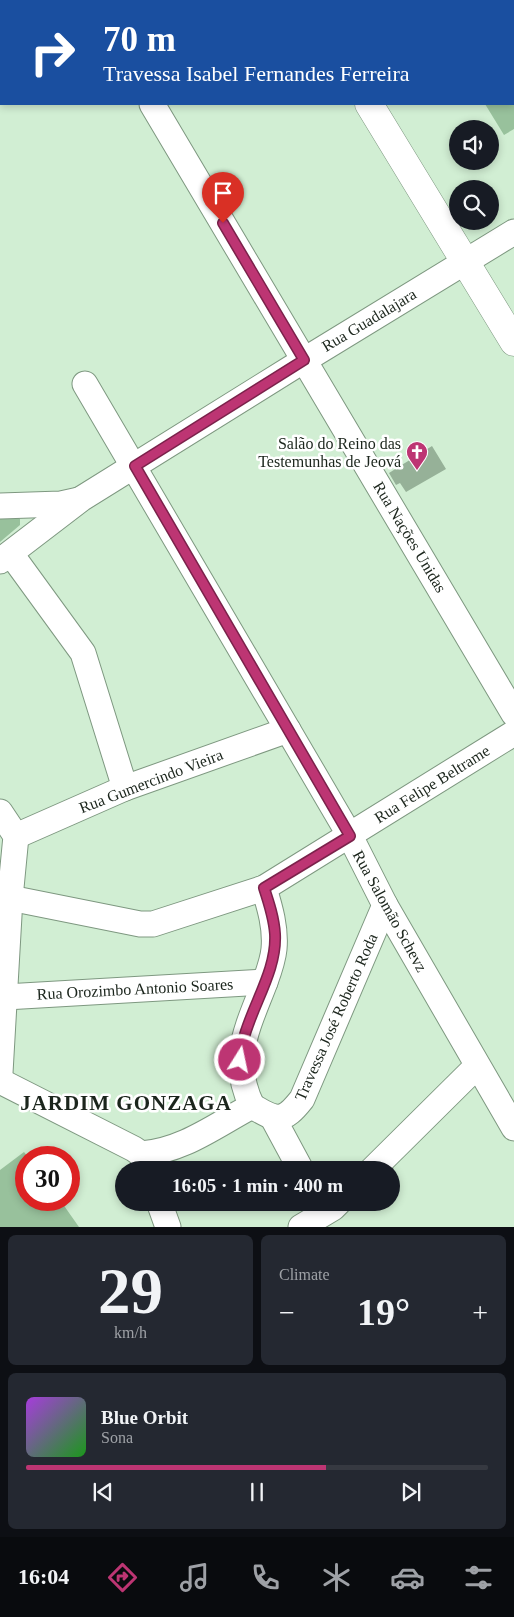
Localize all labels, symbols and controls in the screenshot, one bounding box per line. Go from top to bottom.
icon: right [20,20,85,85]
text: 70 m [103,20,176,59]
text: Travessa Isabel Fernandes Ferreira [103,61,409,86]
map controls [449,120,499,230]
button: sound [449,120,499,170]
pin [202,172,244,223]
icon: arrive [209,179,237,207]
button: search [449,180,499,230]
street label: Rua Guadalajara [319,285,420,356]
place label: Salão do Reino das Testemunhas de Jeová [258,435,401,470]
church icon: Salão do Reino das Testemunhas de Jeová [405,440,429,471]
street label: Rua Nações Unidas [369,479,450,596]
street label: Rua Felipe Beltrame [371,742,493,827]
street label: Rua Gumercindo Vieira [77,746,225,816]
street label: Rua Salomão Schevz [350,847,430,975]
street label: Travessa José Roberto Roda [291,931,381,1103]
street label: Rua Orozimbo Antonio Soares [36,975,234,1003]
position arrow [213,1033,265,1085]
district label: JARDIM GONZAGA [20,1091,232,1115]
speed limit sign: 30 [15,1146,80,1211]
text: 16:05 · 1 min · 400 m [172,1175,343,1196]
text: 29 [98,1255,163,1327]
text: Climate [279,1266,330,1283]
text: 19° [357,1291,410,1333]
text: − [279,1297,295,1328]
text: + [472,1297,488,1328]
text: km/h [114,1324,147,1341]
text: Blue Orbit [101,1407,188,1428]
text: Sona [101,1429,133,1446]
icon: previous [89,1478,117,1506]
icon: pause [243,1478,271,1506]
icon: next [397,1478,425,1506]
icon: directions [105,1560,140,1595]
icon: music [177,1560,212,1595]
icon: phone [248,1560,283,1595]
icon: climate [319,1560,354,1595]
icon: car [390,1560,425,1595]
icon: filters [461,1560,496,1595]
text: 16:04 [18,1564,69,1589]

